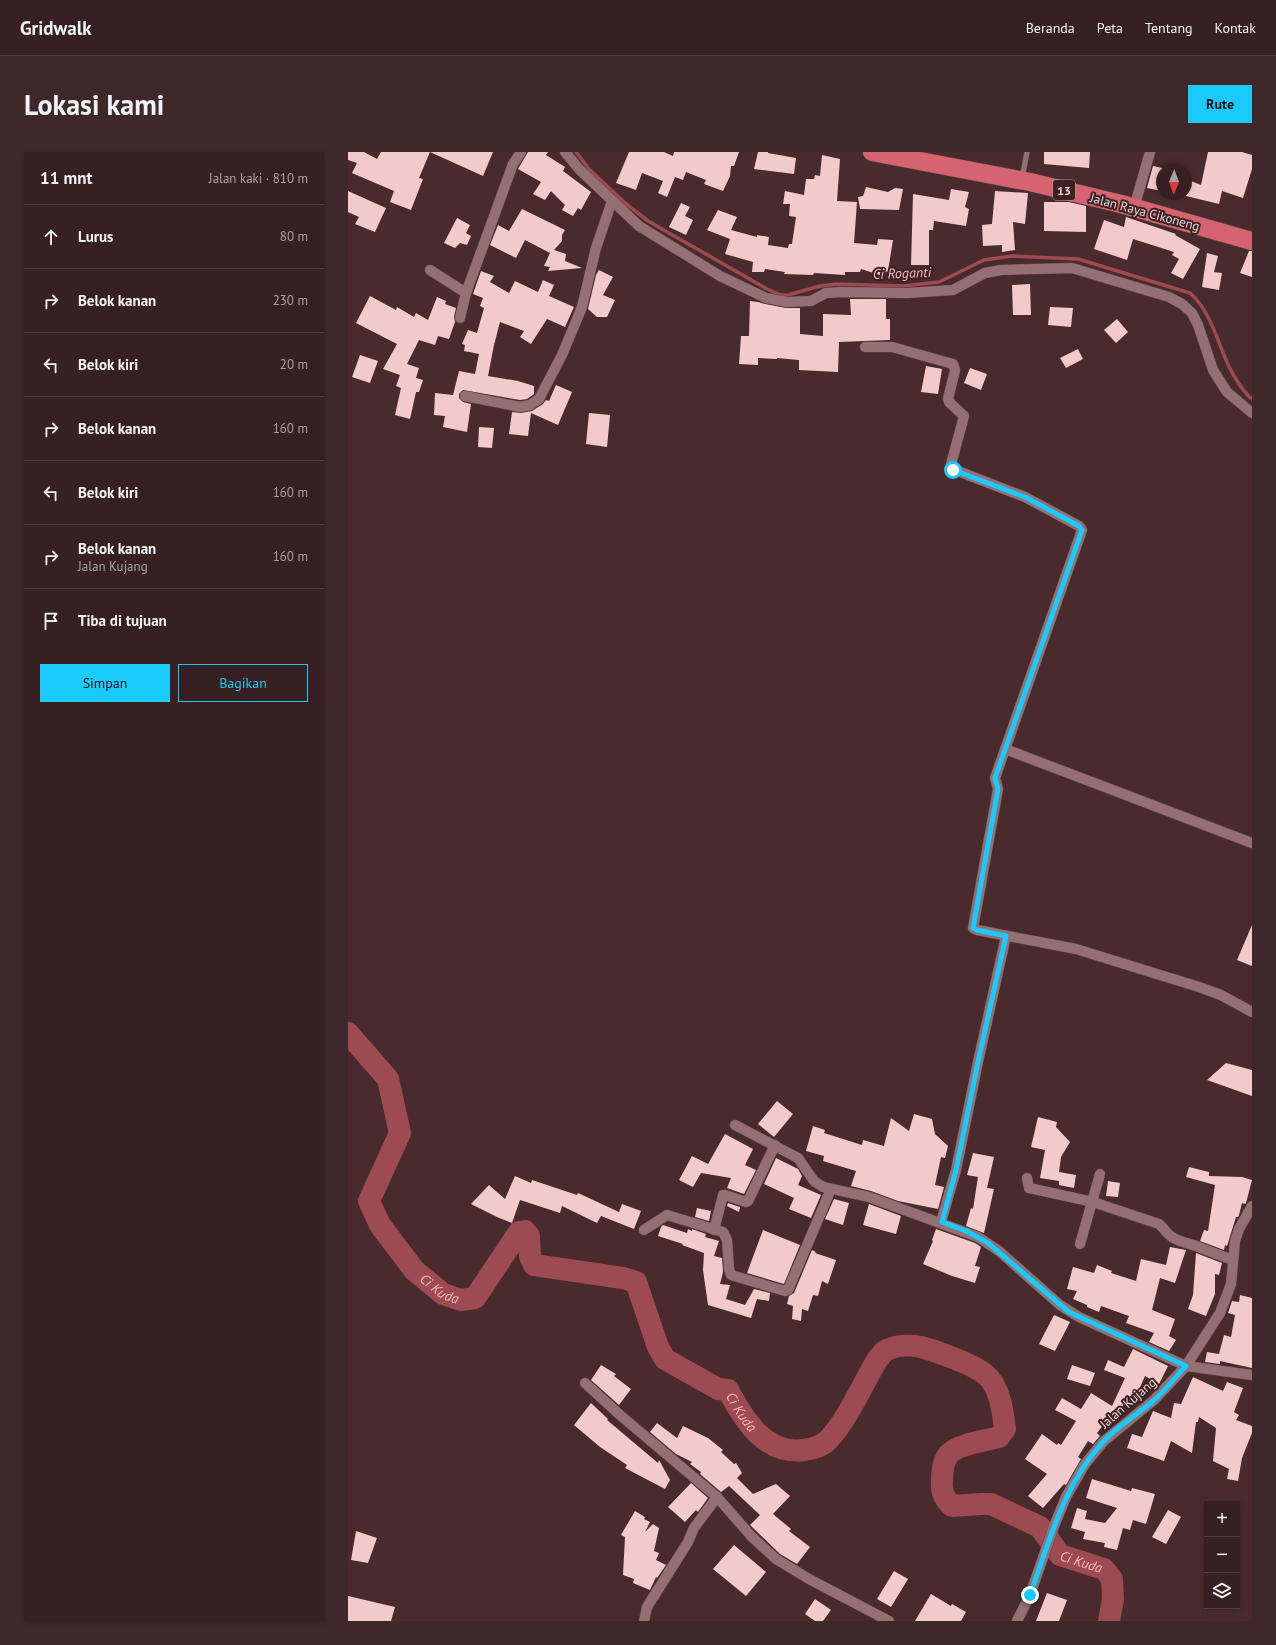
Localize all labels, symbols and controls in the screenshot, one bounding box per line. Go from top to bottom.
text: Gridwalk [20,16,92,40]
text: Beranda [1026,19,1075,37]
text: Peta [1097,19,1123,37]
text: Tentang [1145,19,1193,37]
text: Kontak [1215,19,1256,37]
button: Rute [1188,85,1252,123]
text: Lokasi kami [24,86,164,123]
north arrow [1156,164,1192,200]
text: 11 mnt [40,167,92,189]
text: Jalan kaki · 810 m [209,170,308,187]
road number: 13 [1053,180,1075,200]
street label: Jalan Raya Cikoneng [1087,189,1202,235]
icon: ahead [40,226,62,248]
text: Lurus [78,227,113,246]
text: 80 m [280,228,308,245]
water label: Ci Roganti [873,263,932,283]
icon: right [40,290,62,312]
text: Belok kanan [78,291,156,310]
text: 230 m [273,292,308,309]
icon: left [40,354,62,376]
text: Belok kiri [78,355,138,374]
text: 20 m [280,356,308,373]
icon: right [40,418,62,440]
text: Belok kanan [78,419,156,438]
text: 160 m [273,420,308,437]
route start [944,461,962,479]
icon: left [40,482,62,504]
text: Belok kiri [78,483,138,502]
text: 160 m [273,484,308,501]
text: Belok kanan [78,539,156,558]
icon: right [40,546,62,568]
text: 160 m [273,548,308,565]
text: Jalan Kujang [78,558,148,575]
icon: arrive [40,610,62,632]
text: Tiba di tujuan [78,611,167,630]
button: Simpan [40,664,170,702]
button: Bagikan [178,664,308,702]
water label: Ci Kuda [416,1270,462,1308]
street label: Jalan Kujang [1095,1374,1160,1433]
water label: Ci Kuda [722,1389,761,1436]
map controls [1204,1501,1240,1609]
button: + [1204,1501,1240,1537]
button: − [1204,1537,1240,1573]
water label: Ci Kuda [1058,1547,1105,1577]
button: layers [1204,1573,1240,1609]
route end [1021,1586,1039,1604]

